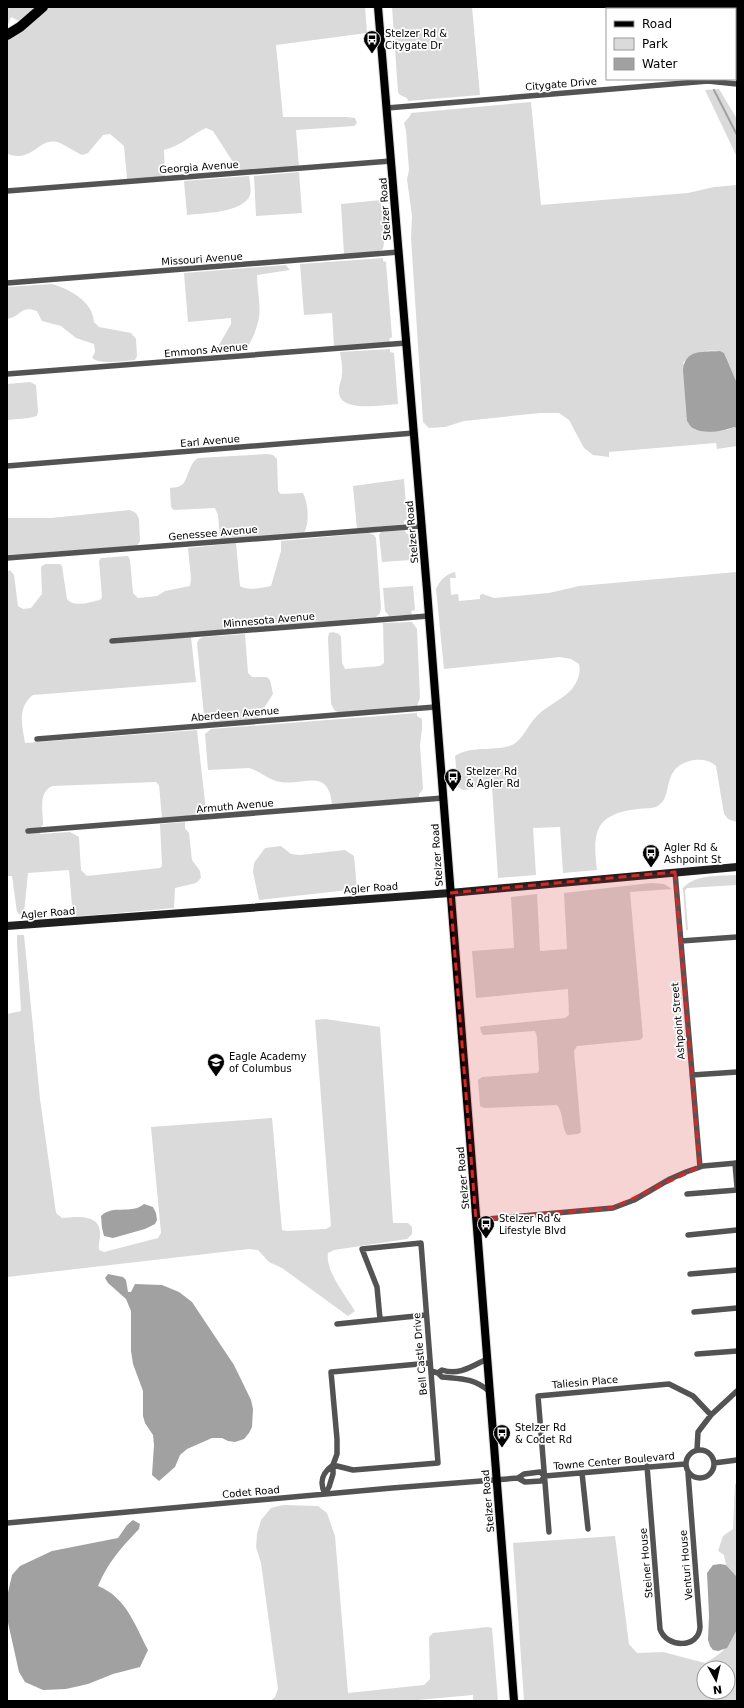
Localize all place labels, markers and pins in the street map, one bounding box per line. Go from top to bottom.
place label: Stelzer Rd & Citygate Dr [385,28,447,51]
bus stop icon: Stelzer Rd & Citygate Dr [362,29,382,54]
place label: Stelzer Rd & Agler Rd [466,766,520,789]
bus stop icon: Stelzer Rd & Agler Rd [443,767,463,792]
place label: Agler Rd & Ashpoint St [664,842,721,865]
bus stop icon: Agler Rd & Ashpoint St [641,843,661,868]
place label: Eagle Academy of Columbus [229,1051,306,1074]
school or university icon: Eagle Academy of Columbus [206,1052,226,1077]
place label: Stelzer Rd & Lifestyle Blvd [499,1213,566,1236]
bus stop icon: Stelzer Rd & Lifestyle Blvd [476,1214,496,1239]
place label: Stelzer Rd & Codet Rd [515,1422,572,1445]
bus stop icon: Stelzer Rd & Codet Rd [492,1423,512,1448]

